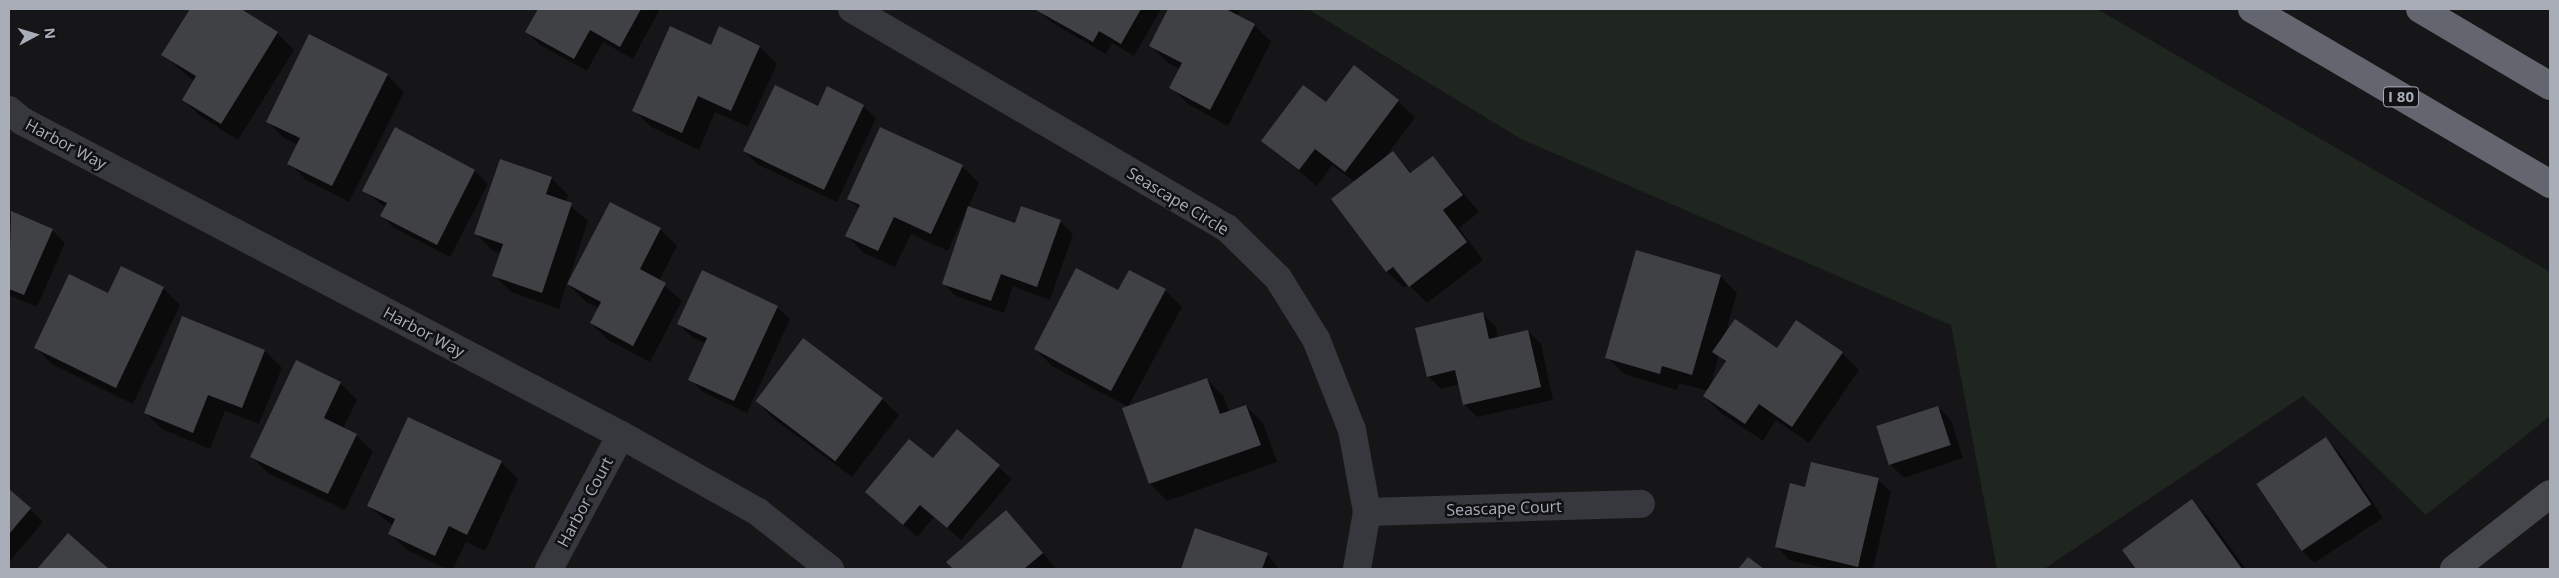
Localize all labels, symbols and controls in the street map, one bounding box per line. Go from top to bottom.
north arrow [10,10,60,60]
text: N [40,27,60,40]
road number: I 80 [2382,84,2420,110]
street label: Harbor Way [22,115,110,173]
street label: Seascape Circle [1124,163,1232,239]
street label: Harbor Way [380,303,468,361]
street label: Harbor Court [553,454,617,550]
street label: Seascape Court [1446,496,1562,520]

